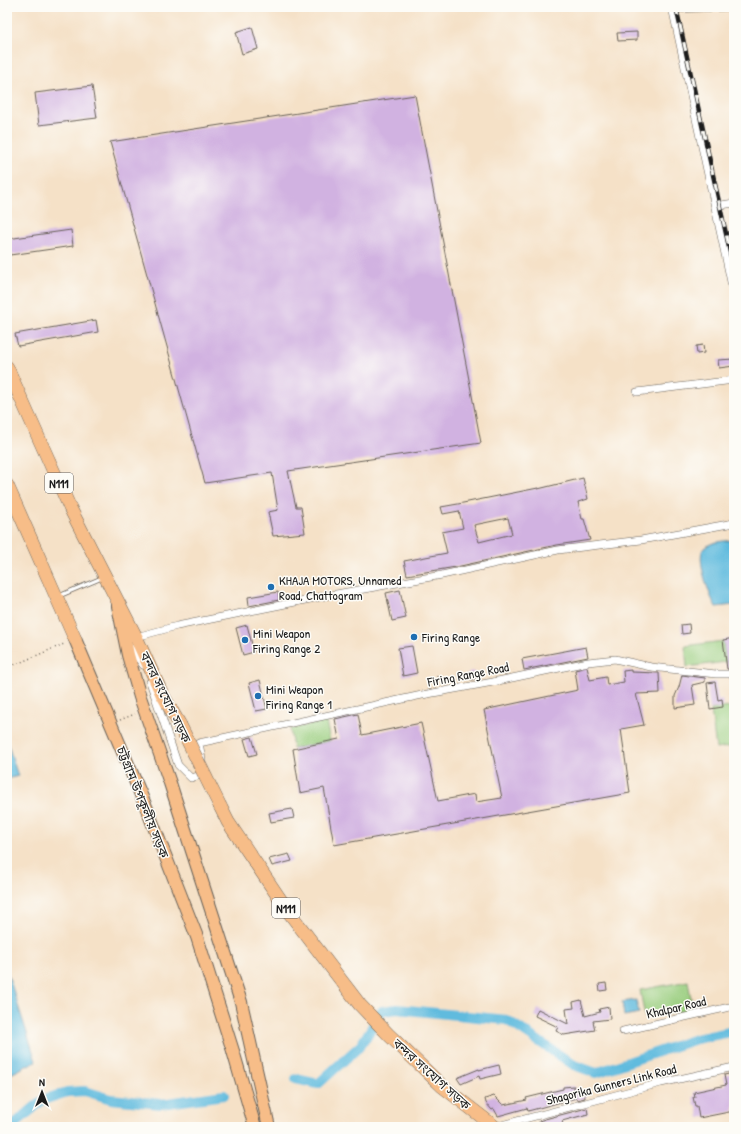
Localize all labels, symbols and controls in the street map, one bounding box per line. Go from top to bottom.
road number: N111 [45,473,73,493]
place label: KHAJA MOTORS, Unnamed Road, Chattogram [279,571,401,604]
marker: KHAJA MOTORS, Unnamed Road, Chattogram [266,582,276,592]
place label: Mini Weapon Firing Range 2 [252,624,320,657]
place label: Firing Range [421,628,480,646]
marker: Firing Range [409,632,419,642]
marker: Mini Weapon Firing Range 2 [240,635,250,645]
street label: বন্দর সংযোগ সড়ক [136,648,196,746]
street label: Firing Range Road [425,657,510,691]
place label: Mini Weapon Firing Range 1 [265,680,332,713]
marker: Mini Weapon Firing Range 1 [253,691,263,701]
street label: চট্টগ্রাম উপকূলীয় সড়ক [112,743,174,861]
road number: N111 [272,898,300,918]
street label: Khalpar Road [644,991,708,1023]
street label: বন্দর সংযোগ সড়ক [388,1034,475,1114]
street label: Shagorika Gunners Link Road [544,1059,678,1109]
north arrow [22,1072,62,1112]
text: N [39,1075,45,1089]

